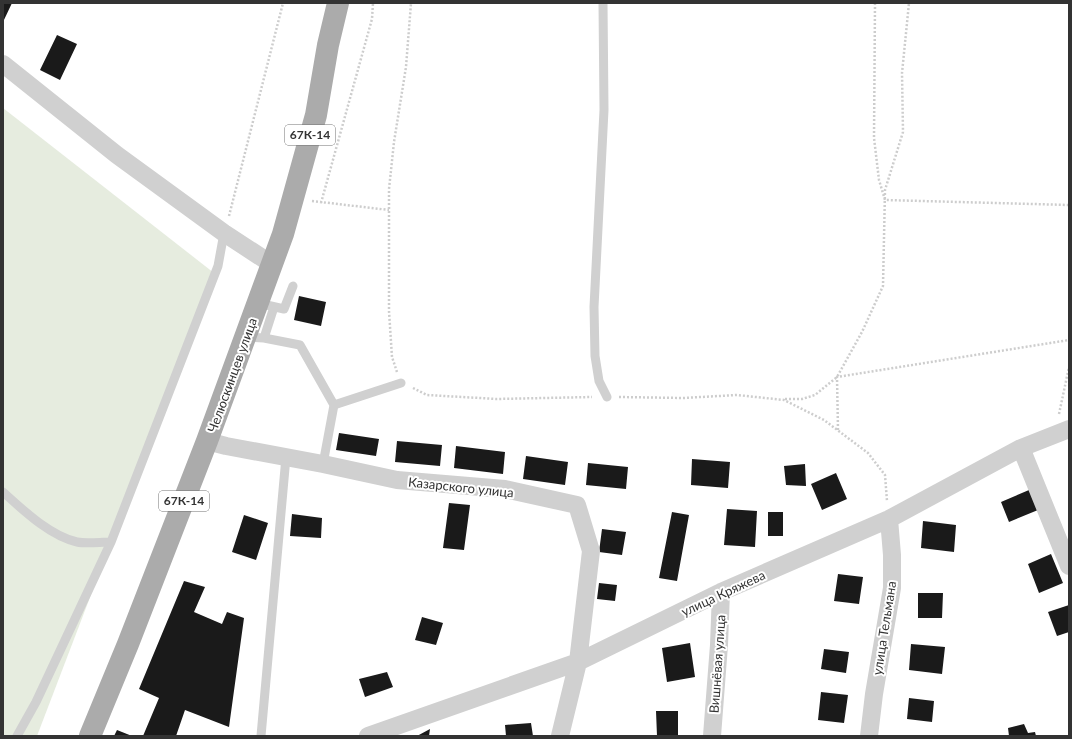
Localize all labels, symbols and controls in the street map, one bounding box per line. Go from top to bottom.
road number: 67К-14 [285,125,335,145]
street label: Челюскинцев улица [204,316,260,434]
street label: Казарского улица [407,474,515,500]
road number: 67К-14 [159,491,209,511]
street label: улица Кряжева [678,567,768,619]
street label: улица Тельмана [869,580,899,676]
street label: Вишнёвая улица [706,614,728,714]

